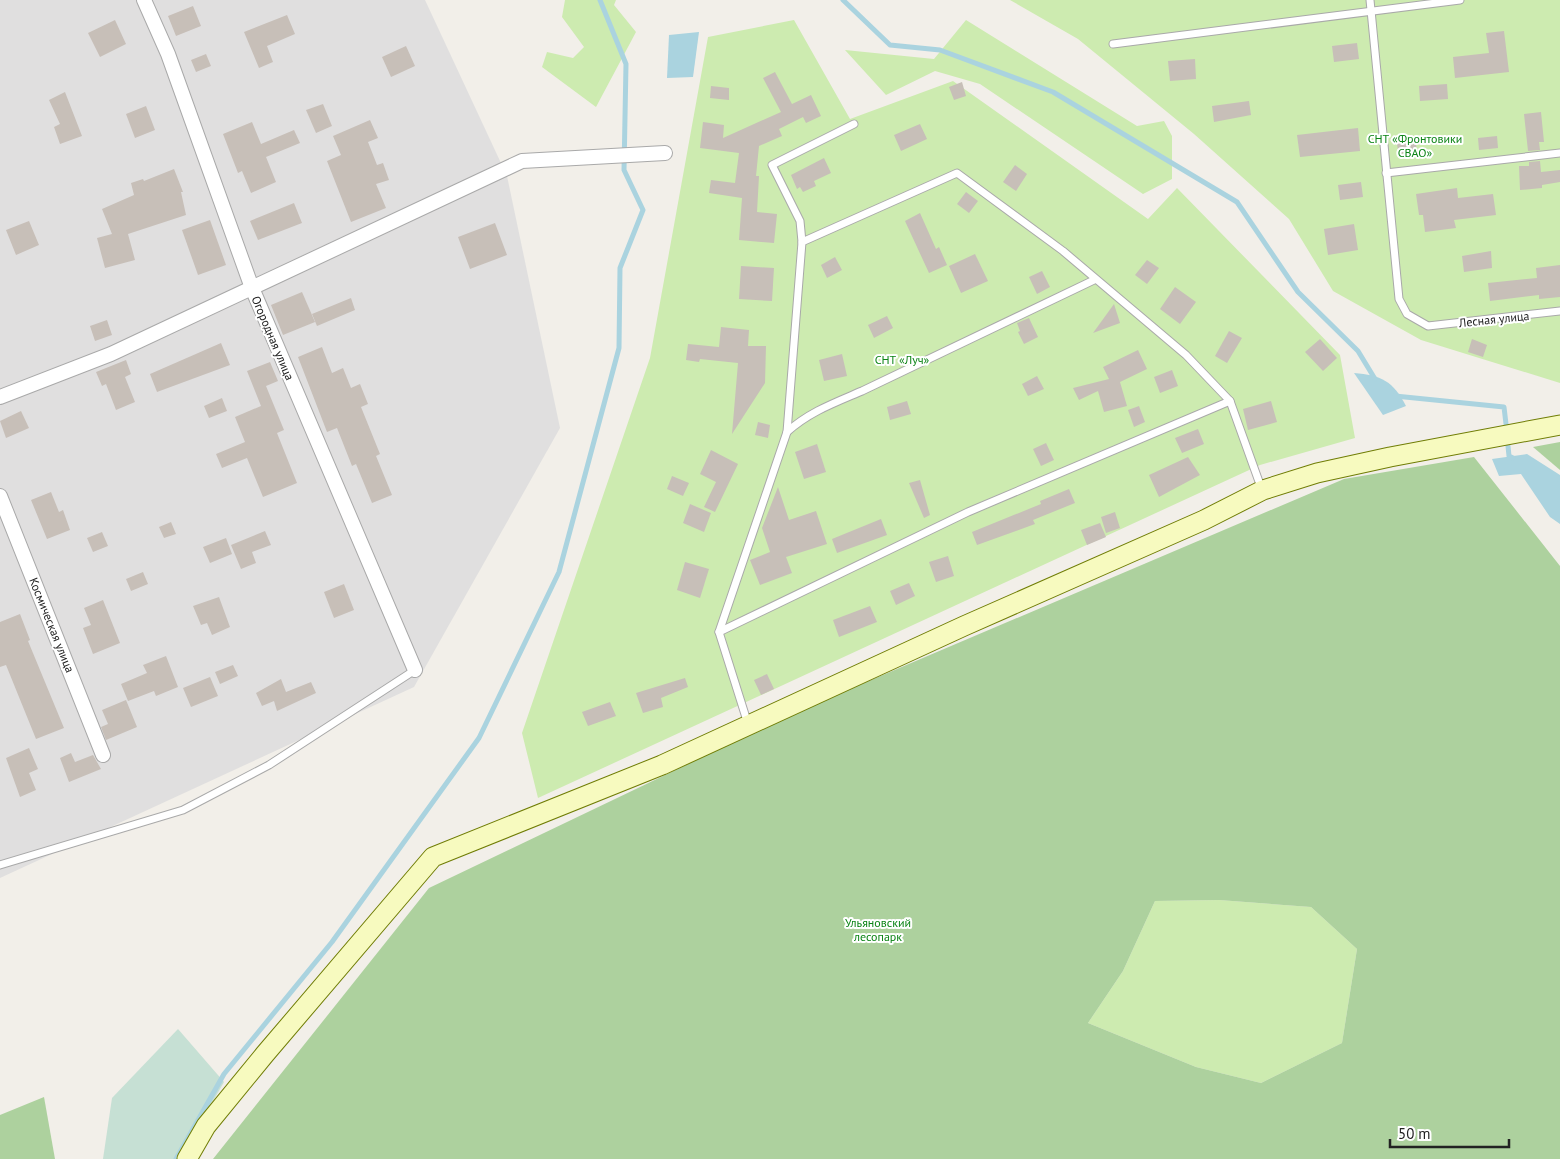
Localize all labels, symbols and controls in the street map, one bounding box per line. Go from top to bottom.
park label: СНТ «Фронтовики СВАО» [1368,131,1462,160]
street label: Огородная улица [248,294,298,382]
street label: Лесная улица [1457,308,1530,330]
park label: СНТ «Луч» [875,352,930,367]
street label: Космическая улица [26,575,78,675]
park label: Ульяновский лесопарк [845,915,911,944]
scale bar [1390,1116,1509,1148]
text: 50 m [1398,1124,1431,1143]

